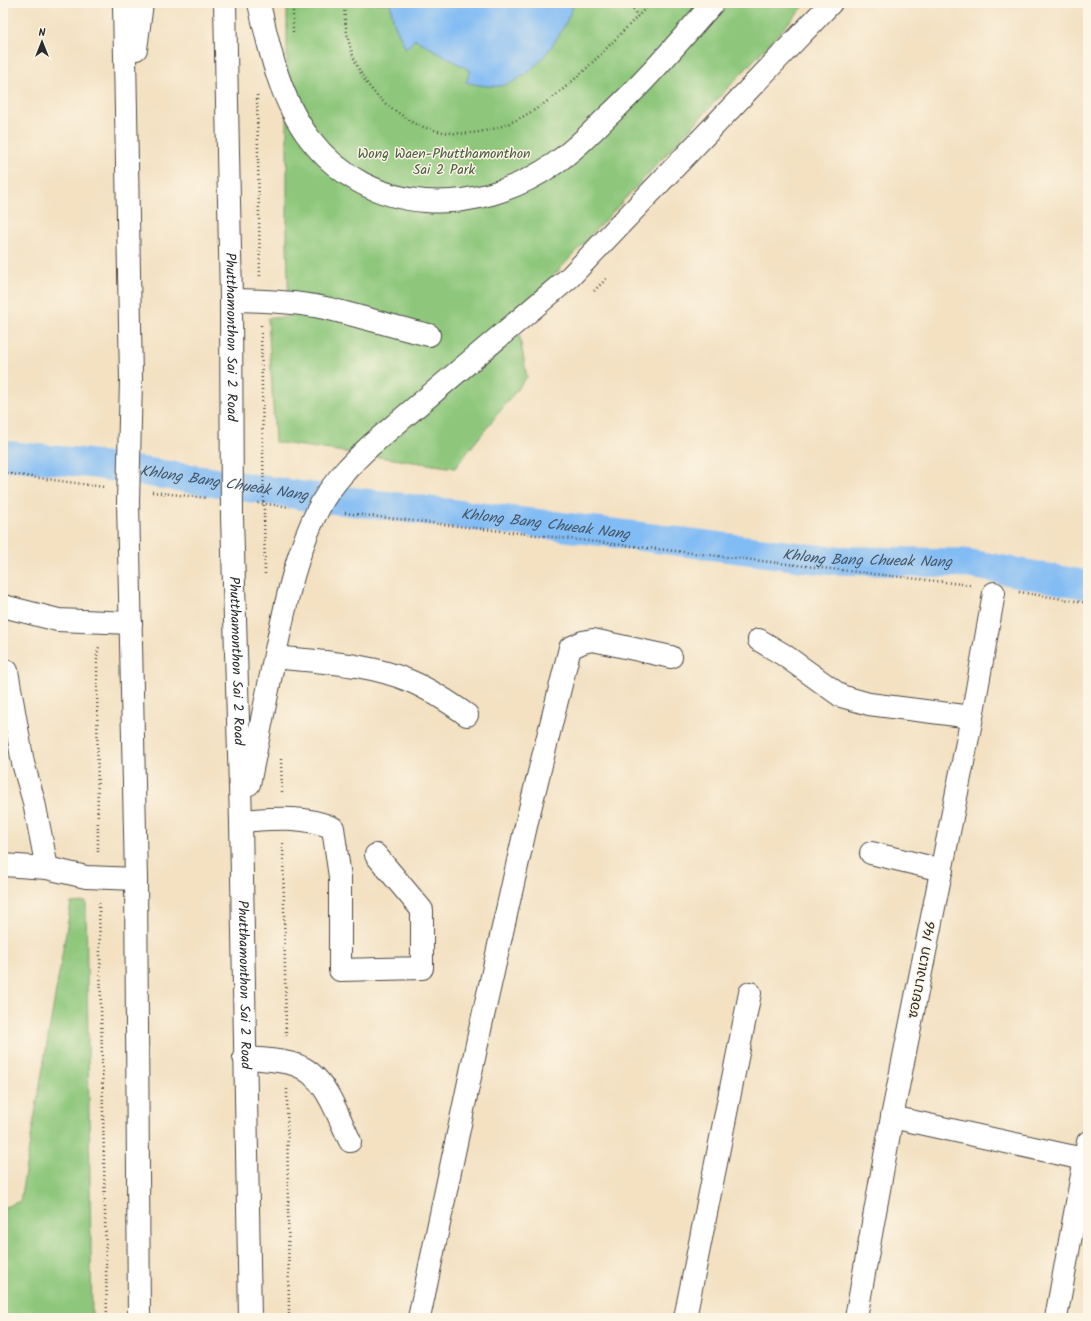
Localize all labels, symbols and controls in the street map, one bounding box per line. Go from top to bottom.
north arrow [22,22,62,62]
text: N [39,24,46,42]
park label: Wong Waen-Phutthamonthon Sai 2 Park [357,143,531,181]
street label: Phutthamonthon Sai 2 Road [219,252,243,422]
water label: Khlong Bang Chueak Nang [138,459,311,508]
water label: Khlong Bang Chueak Nang [460,503,632,547]
water label: Khlong Bang Chueak Nang [781,543,953,575]
street label: Phutthamonthon Sai 2 Road [223,576,250,747]
street label: Phutthamonthon Sai 2 Road [231,900,257,1070]
street label: ซอยบางแวก 146 [902,919,942,1021]

